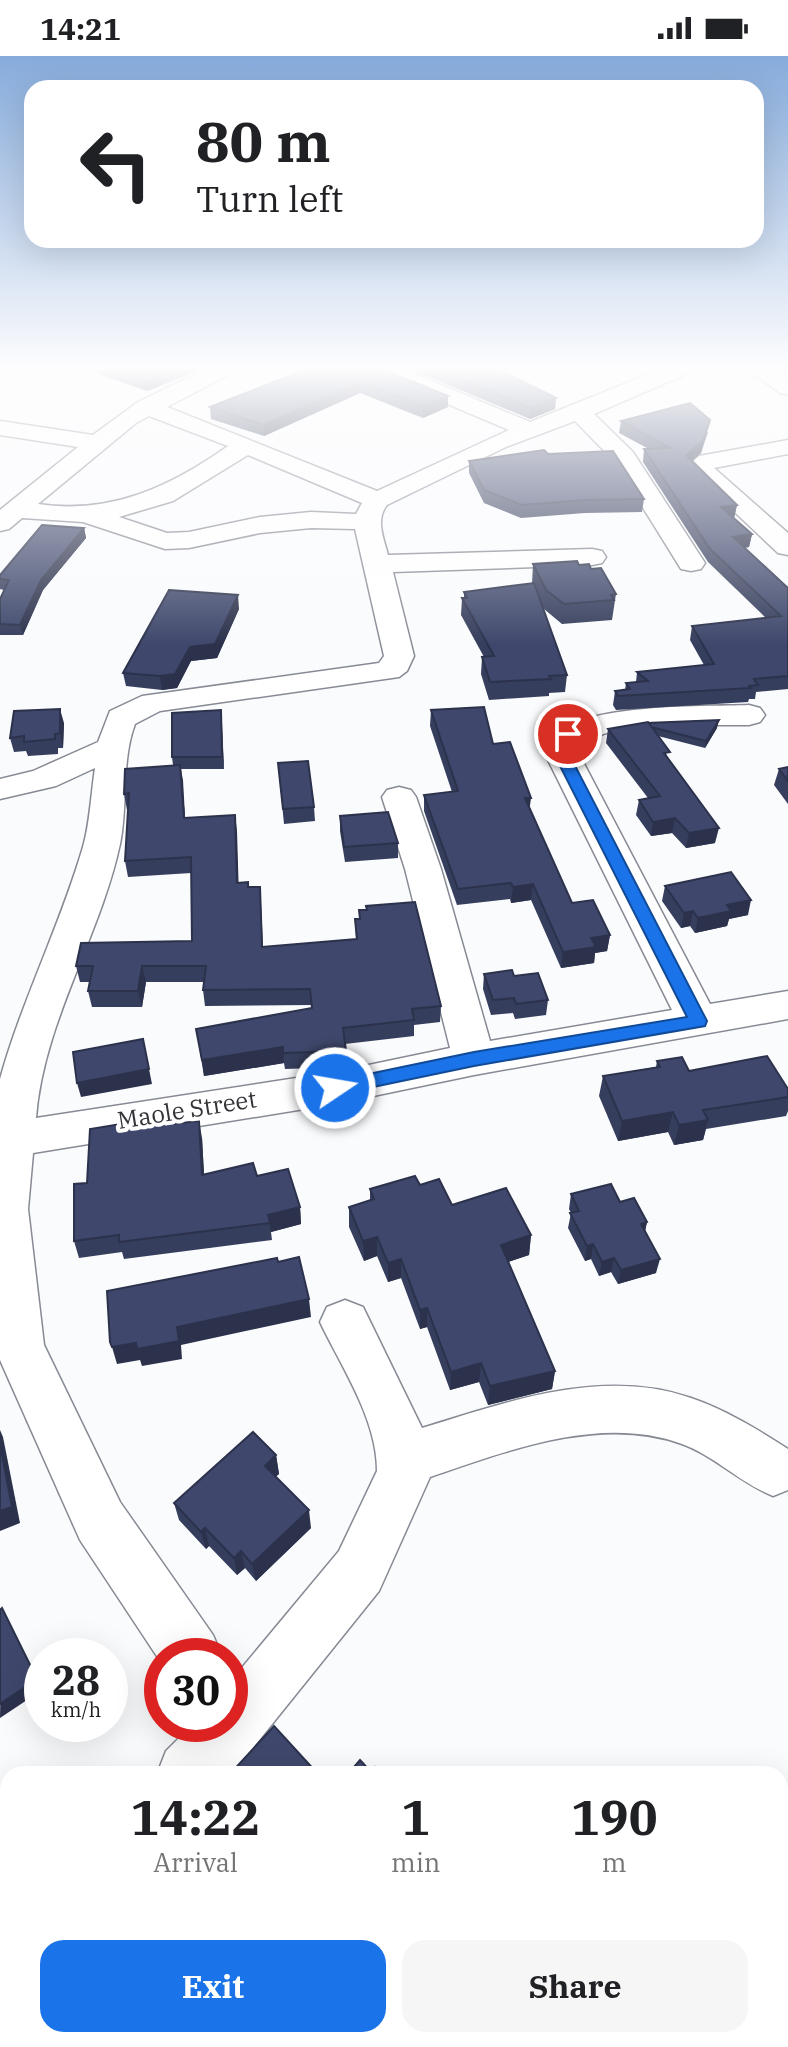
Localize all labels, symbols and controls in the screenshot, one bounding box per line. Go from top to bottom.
text: 14:21 [40,9,121,48]
text: 80 m [196,105,331,177]
icon: left [64,112,168,216]
text: Turn left [196,175,343,222]
pin [534,700,602,768]
icon: arrive [546,712,590,756]
position arrow [293,1046,377,1130]
street label: Maole Street [115,1082,259,1136]
speed limit sign: 30 [144,1638,248,1742]
text: 28 [52,1654,100,1706]
text: km/h [51,1696,101,1723]
text: 14:22 [131,1786,260,1848]
text: 1 [401,1786,430,1848]
text: 190 [571,1786,657,1848]
text: Arrival [153,1845,238,1879]
text: min [391,1845,440,1879]
text: m [602,1845,627,1879]
button: Exit [40,1940,386,2032]
button: Share [402,1940,748,2032]

